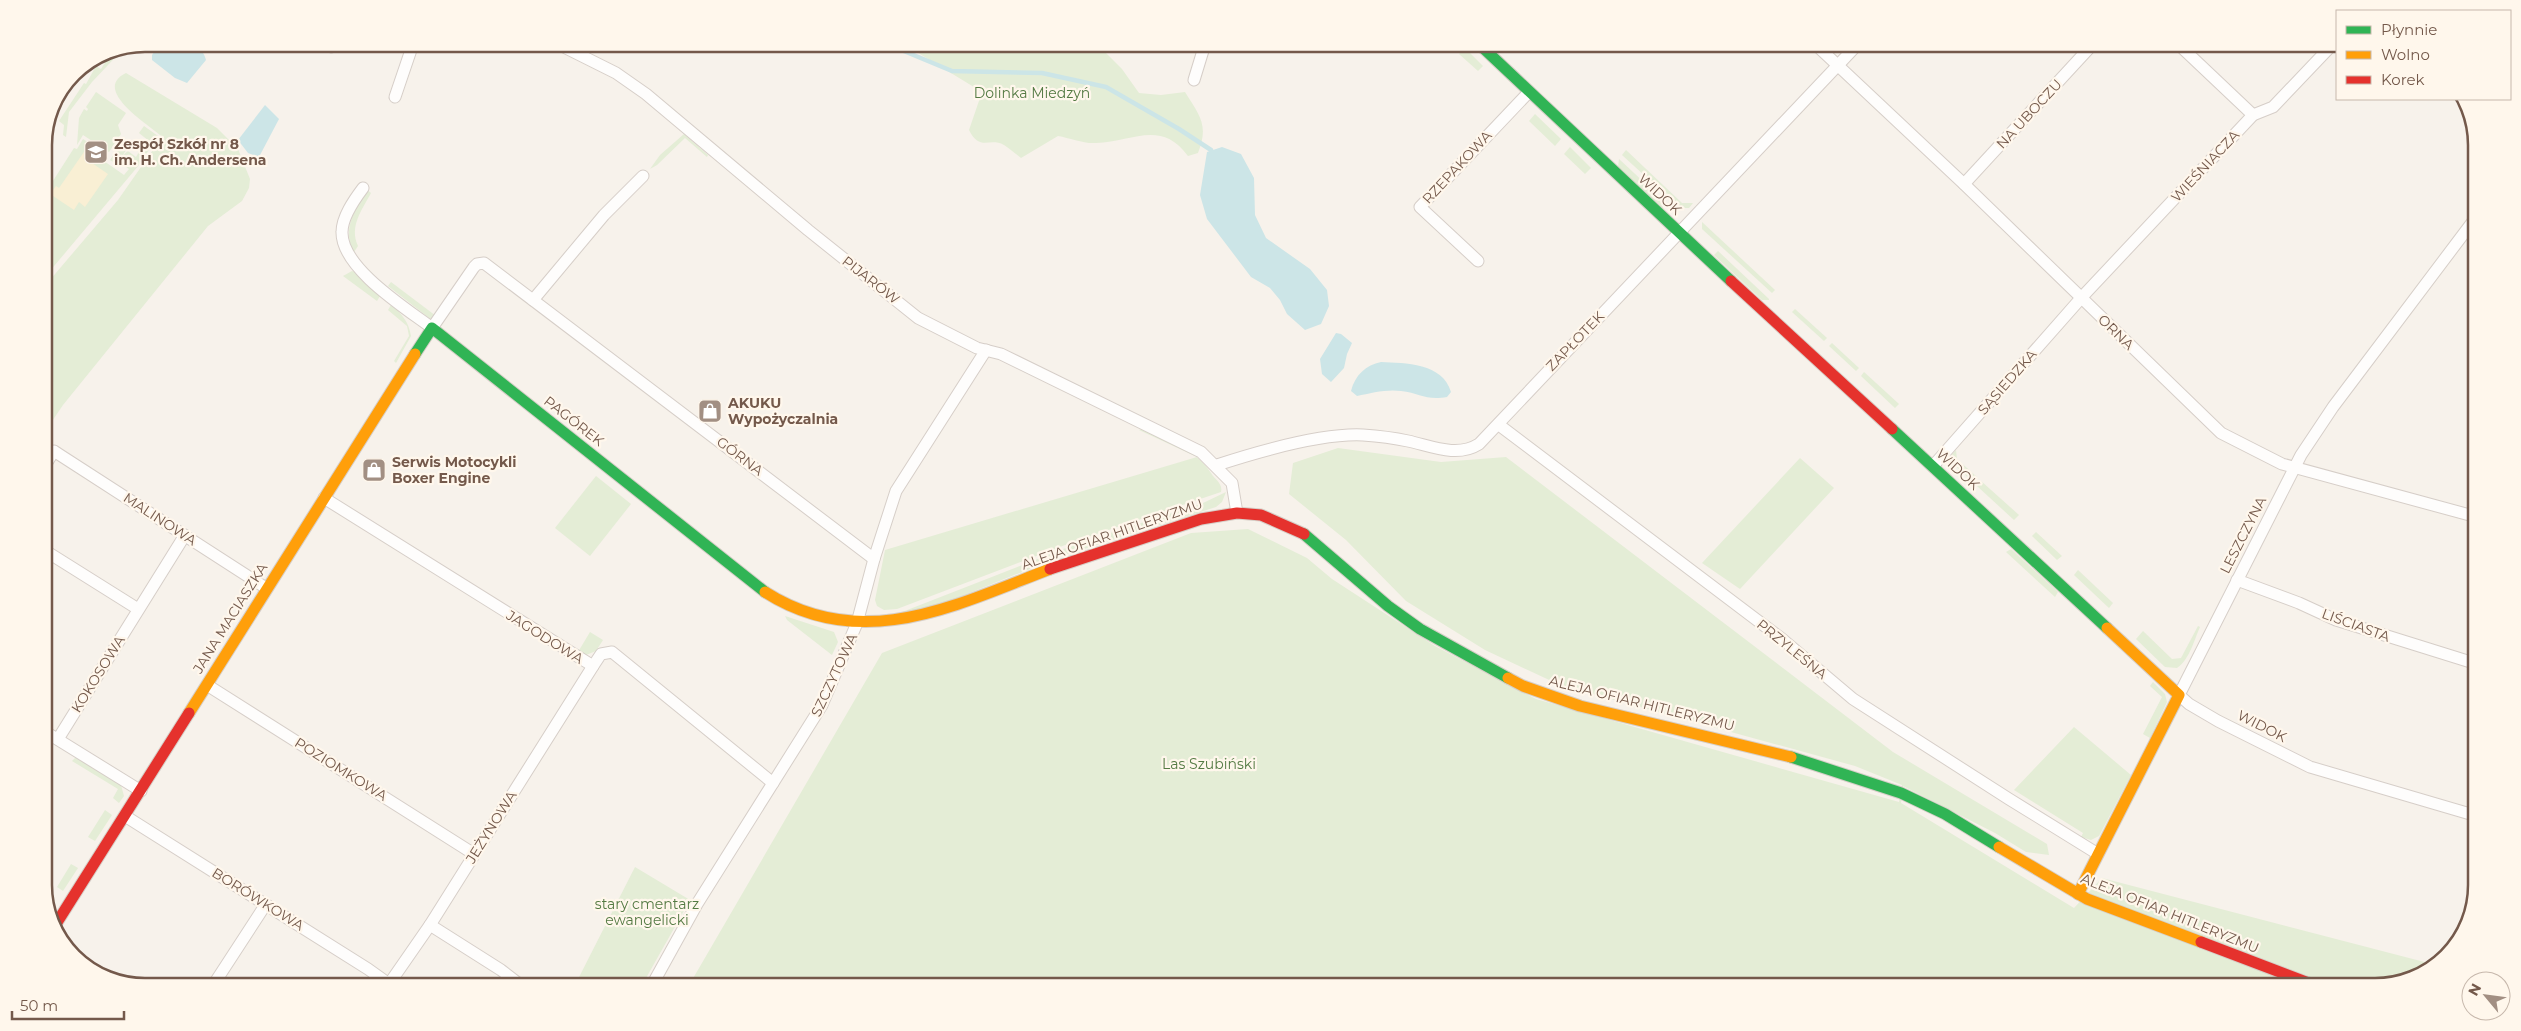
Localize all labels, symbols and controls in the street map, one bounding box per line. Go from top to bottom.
legend [2336,10,2511,100]
text: Płynnie [2381,20,2437,39]
text: Wolno [2381,45,2430,64]
text: Korek [2381,70,2425,89]
street label: NA UBOCZU [1992,75,2066,153]
park label: Dolinka Miedzyń [974,84,1090,102]
street label: WIEŚNIACZA [2167,125,2244,206]
street label: RZEPAKOWA [1418,126,1496,208]
place label: Zespół Szkół nr 8 im. H. Ch. Andersena [114,135,267,169]
school or university icon: Zespół Szkół nr 8 im. H. Ch. Andersena [83,139,109,165]
street label: WIDOK [1635,169,1685,219]
street label: PIJARÓW [839,252,904,308]
street label: ZAPŁOTEK [1542,307,1608,375]
street label: ORNA [2094,310,2139,354]
street label: SĄSIEDZKA [1974,345,2041,418]
street label: PAGÓREK [540,392,608,450]
place label: AKUKU Wypożyczalnia [727,394,838,428]
shop icon: AKUKU Wypożyczalnia [697,398,723,424]
street label: GÓRNA [713,433,768,480]
street label: WIDOK [1933,444,1983,494]
place label: Serwis Motocykli Boxer Engine [392,453,517,487]
shop icon: Serwis Motocykli Boxer Engine [361,457,387,483]
street label: MALINOWA [120,489,201,550]
street label: LESZCZYNA [2216,492,2271,577]
street label: ALEJA OFIAR HITLERYZMU [1019,494,1205,574]
street label: JANA MACIASZKA [188,559,272,677]
street label: LIŚCIASTA [2319,604,2393,646]
street label: JAGODOWA [502,606,588,668]
street label: PRZYLEŚNA [1753,615,1832,683]
street label: SZCZYTOWA [807,630,862,720]
street label: KOKOSOWA [67,631,129,716]
street label: ALEJA OFIAR HITLERYZMU [1547,671,1737,735]
street label: WIDOK [2234,706,2290,746]
street label: POZIOMKOWA [291,733,392,805]
park label: Las Szubiński [1162,755,1256,773]
street label: JEŻYNOWA [461,787,521,867]
street label: BORÓWKOWA [209,864,308,935]
street label: ALEJA OFIAR HITLERYZMU [2078,869,2262,957]
park label: stary cmentarz ewangelicki [595,895,699,929]
north arrow [2461,971,2511,1021]
text: N [2464,980,2485,999]
scale bar [12,988,125,1020]
text: 50 m [20,996,58,1015]

